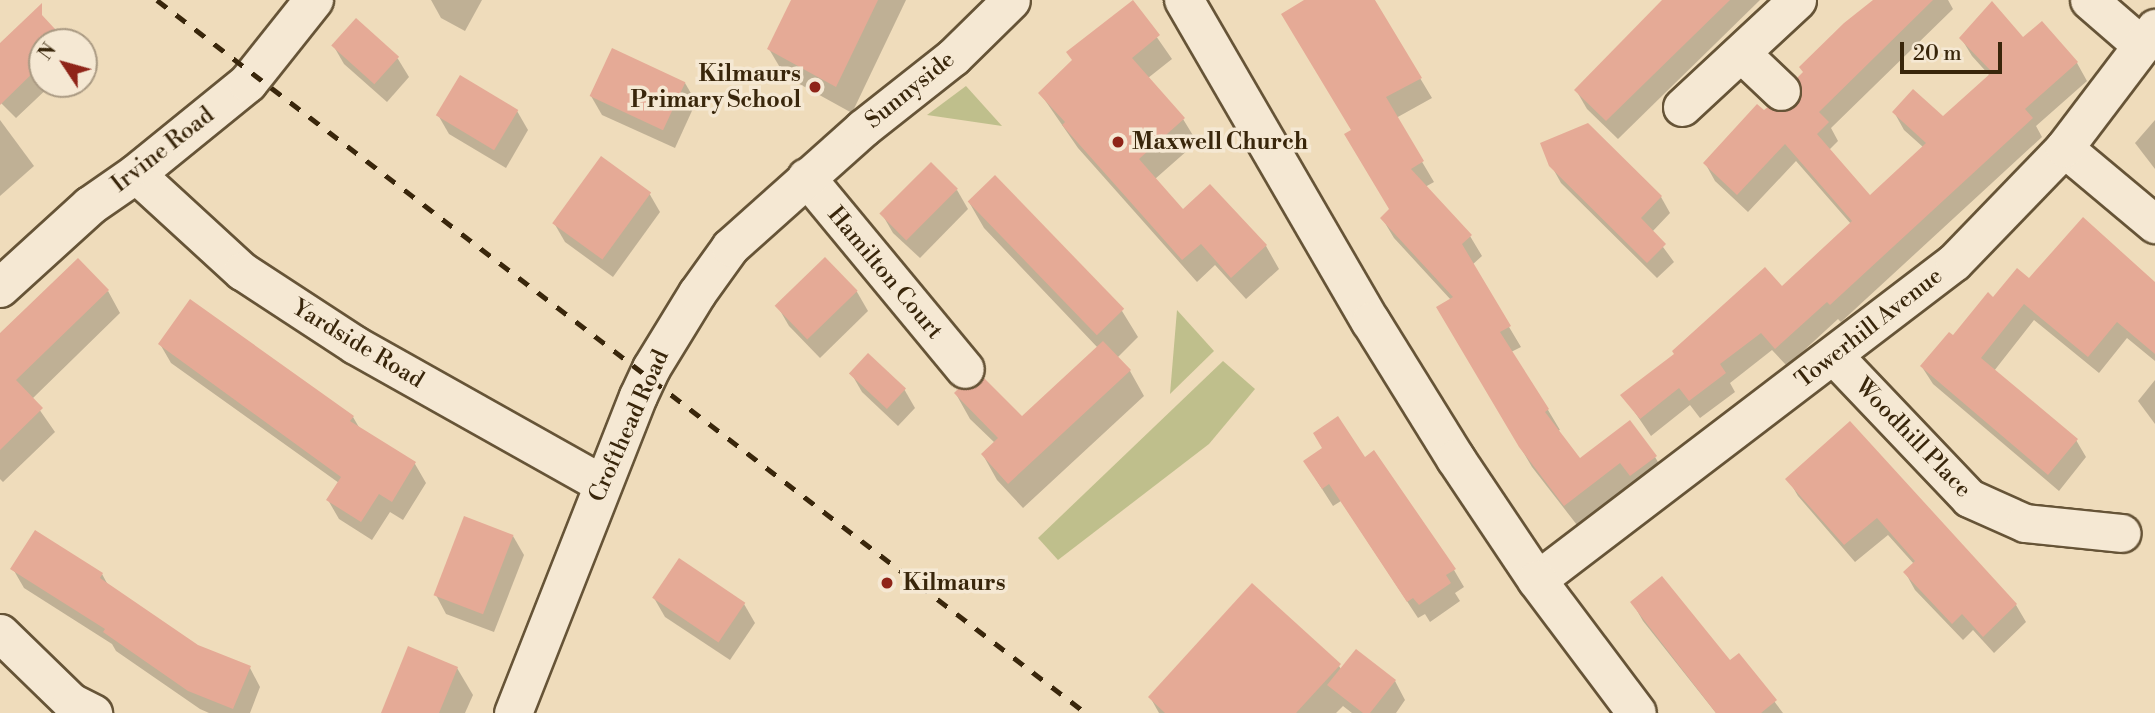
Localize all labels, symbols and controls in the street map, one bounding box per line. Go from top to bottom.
north arrow [28,28,98,98]
scale bar [1903,28,2004,72]
text: N [34,39,62,65]
text: 20 m [1913,41,1962,67]
street label: Sunnyside [860,46,960,134]
place label: Kilmaurs Primary School [630,60,801,114]
marker: Kilmaurs Primary School [807,79,823,95]
street label: Irvine Road [106,102,220,198]
place label: Maxwell Church [1132,128,1308,156]
marker: Maxwell Church [1110,134,1126,150]
street label: Hamilton Court [822,201,948,345]
street label: Towerhill Avenue [1790,262,1948,394]
street label: Yardside Road [287,294,429,394]
street label: Crofthead Road [583,346,675,506]
street label: Woodhill Place [1849,373,1977,503]
place label: Kilmaurs [903,569,1006,597]
marker: Kilmaurs [877,573,897,593]

